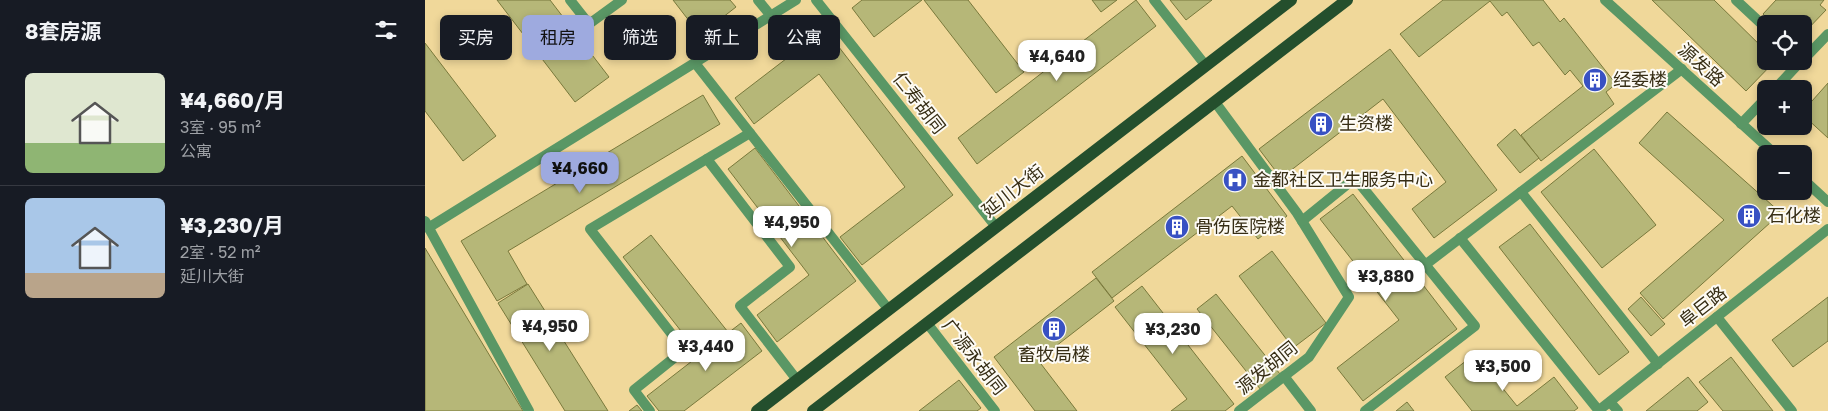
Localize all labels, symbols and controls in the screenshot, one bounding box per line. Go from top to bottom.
chip: 买房 [440,15,512,60]
chip: 租房 [522,15,594,60]
chip: 筛选 [604,15,676,60]
chip: 新上 [686,15,758,60]
chip: 公寓 [768,15,840,60]
map controls [1757,15,1812,200]
button: locate [1757,15,1812,70]
icon: filters [372,16,400,44]
text: 8套房源 [25,18,101,44]
street label: 源发路 [1674,38,1729,90]
pin: ¥4,640 [1016,39,1098,82]
text: ¥4,640 [1029,46,1085,66]
street label: 仁寿胡同 [889,67,951,138]
building icon: 经委楼 [1582,67,1608,93]
place label: 经委楼 [1613,68,1667,90]
button: + [1757,80,1812,135]
text: ¥4,660/月 [180,87,285,113]
icon: home [65,93,125,153]
building icon: 生资楼 [1308,111,1334,137]
place label: 生资楼 [1339,112,1393,134]
text: 3室 · 95 m² [180,117,261,137]
text: 公寓 [180,141,212,161]
button: − [1757,145,1812,200]
pin: ¥4,660 [539,152,621,194]
text: ¥4,660 [552,158,608,178]
street label: 延川大街 [977,159,1048,221]
hospital icon: 金都社区卫生服务中心 [1222,167,1248,193]
place label: 金都社区卫生服务中心 [1253,168,1433,190]
building icon: 石化楼 [1736,203,1762,229]
place label: 石化楼 [1767,204,1821,226]
pin: ¥4,950 [751,206,833,248]
text: ¥3,230/月 [180,212,284,238]
text: ¥4,950 [764,212,820,232]
building icon: 骨伤医院楼 [1164,214,1190,240]
place label: 骨伤医院楼 [1195,215,1285,237]
icon: home [65,218,125,278]
text: 2室 · 52 m² [180,242,261,262]
pin: ¥3,880 [1345,260,1427,302]
text: 延川大街 [180,266,244,286]
text: ¥3,880 [1358,266,1414,286]
street label: 阜巨路 [1674,281,1730,332]
pin: ¥4,950 [509,310,591,352]
pin: ¥3,230 [1132,312,1214,355]
street label: 广源永胡同 [938,314,1011,399]
text: ¥4,950 [522,316,578,336]
building icon: 畜牧局楼 [1041,316,1067,342]
text: ¥3,230 [1145,319,1201,339]
pin: ¥3,440 [665,330,747,372]
text: ¥3,440 [678,336,734,356]
street label: 源发胡同 [1231,336,1301,398]
place label: 畜牧局楼 [1018,343,1090,365]
pin: ¥3,500 [1462,350,1544,392]
text: ¥3,500 [1475,356,1531,376]

